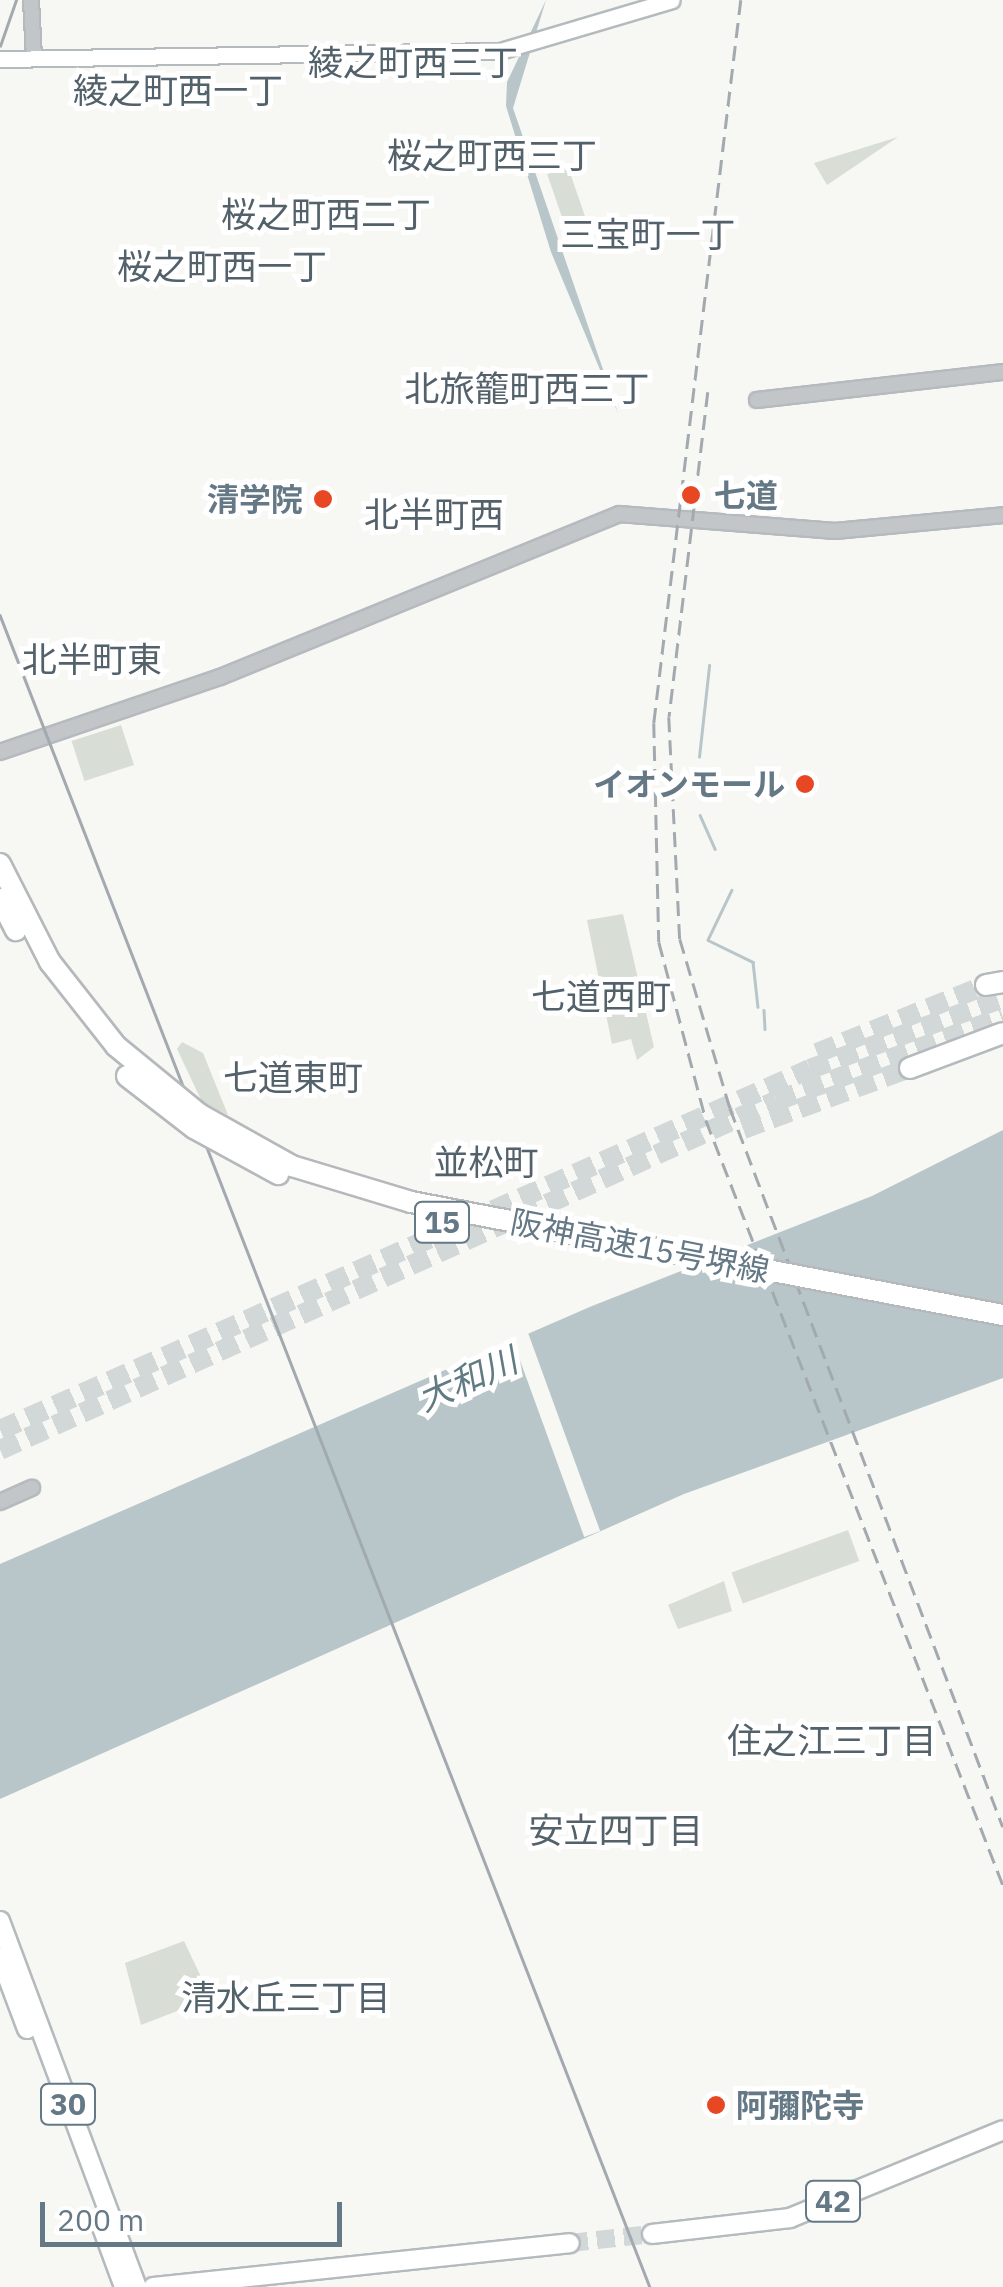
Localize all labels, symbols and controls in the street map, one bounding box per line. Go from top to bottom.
district label: 綾之町西三丁 [308,41,518,83]
district label: 綾之町西一丁 [73,69,283,111]
district label: 桜之町西三丁 [387,134,597,176]
district label: 桜之町西二丁 [221,193,431,235]
district label: 三宝町一丁 [561,213,735,255]
district label: 桜之町西一丁 [117,245,327,287]
district label: 北旅籠町西三丁 [405,367,649,409]
place label: 七道 [714,476,778,514]
place label: 清学院 [207,480,303,518]
marker: 七道 [678,482,704,508]
marker: 清学院 [312,488,334,510]
district label: 北半町西 [364,493,504,535]
district label: 北半町東 [22,638,162,680]
place label: イオンモール [593,765,785,803]
marker: イオンモール [794,773,816,795]
district label: 七道西町 [531,975,671,1017]
district label: 七道東町 [223,1056,363,1098]
district label: 並松町 [434,1141,538,1183]
road number: 15 [412,1197,472,1247]
street label: 阪神高速15号堺線 [508,1202,772,1290]
water label: 大和川 [410,1338,524,1420]
district label: 住之江三丁目 [727,1719,937,1761]
district label: 安立四丁目 [529,1809,703,1851]
district label: 清水丘三丁目 [181,1976,391,2018]
road number: 30 [38,2079,98,2129]
place label: 阿彌陀寺 [736,2086,864,2124]
marker: 阿彌陀寺 [705,2094,727,2116]
road number: 42 [803,2176,863,2226]
scale bar [45,2182,348,2244]
text: 200 m [57,2200,144,2239]

